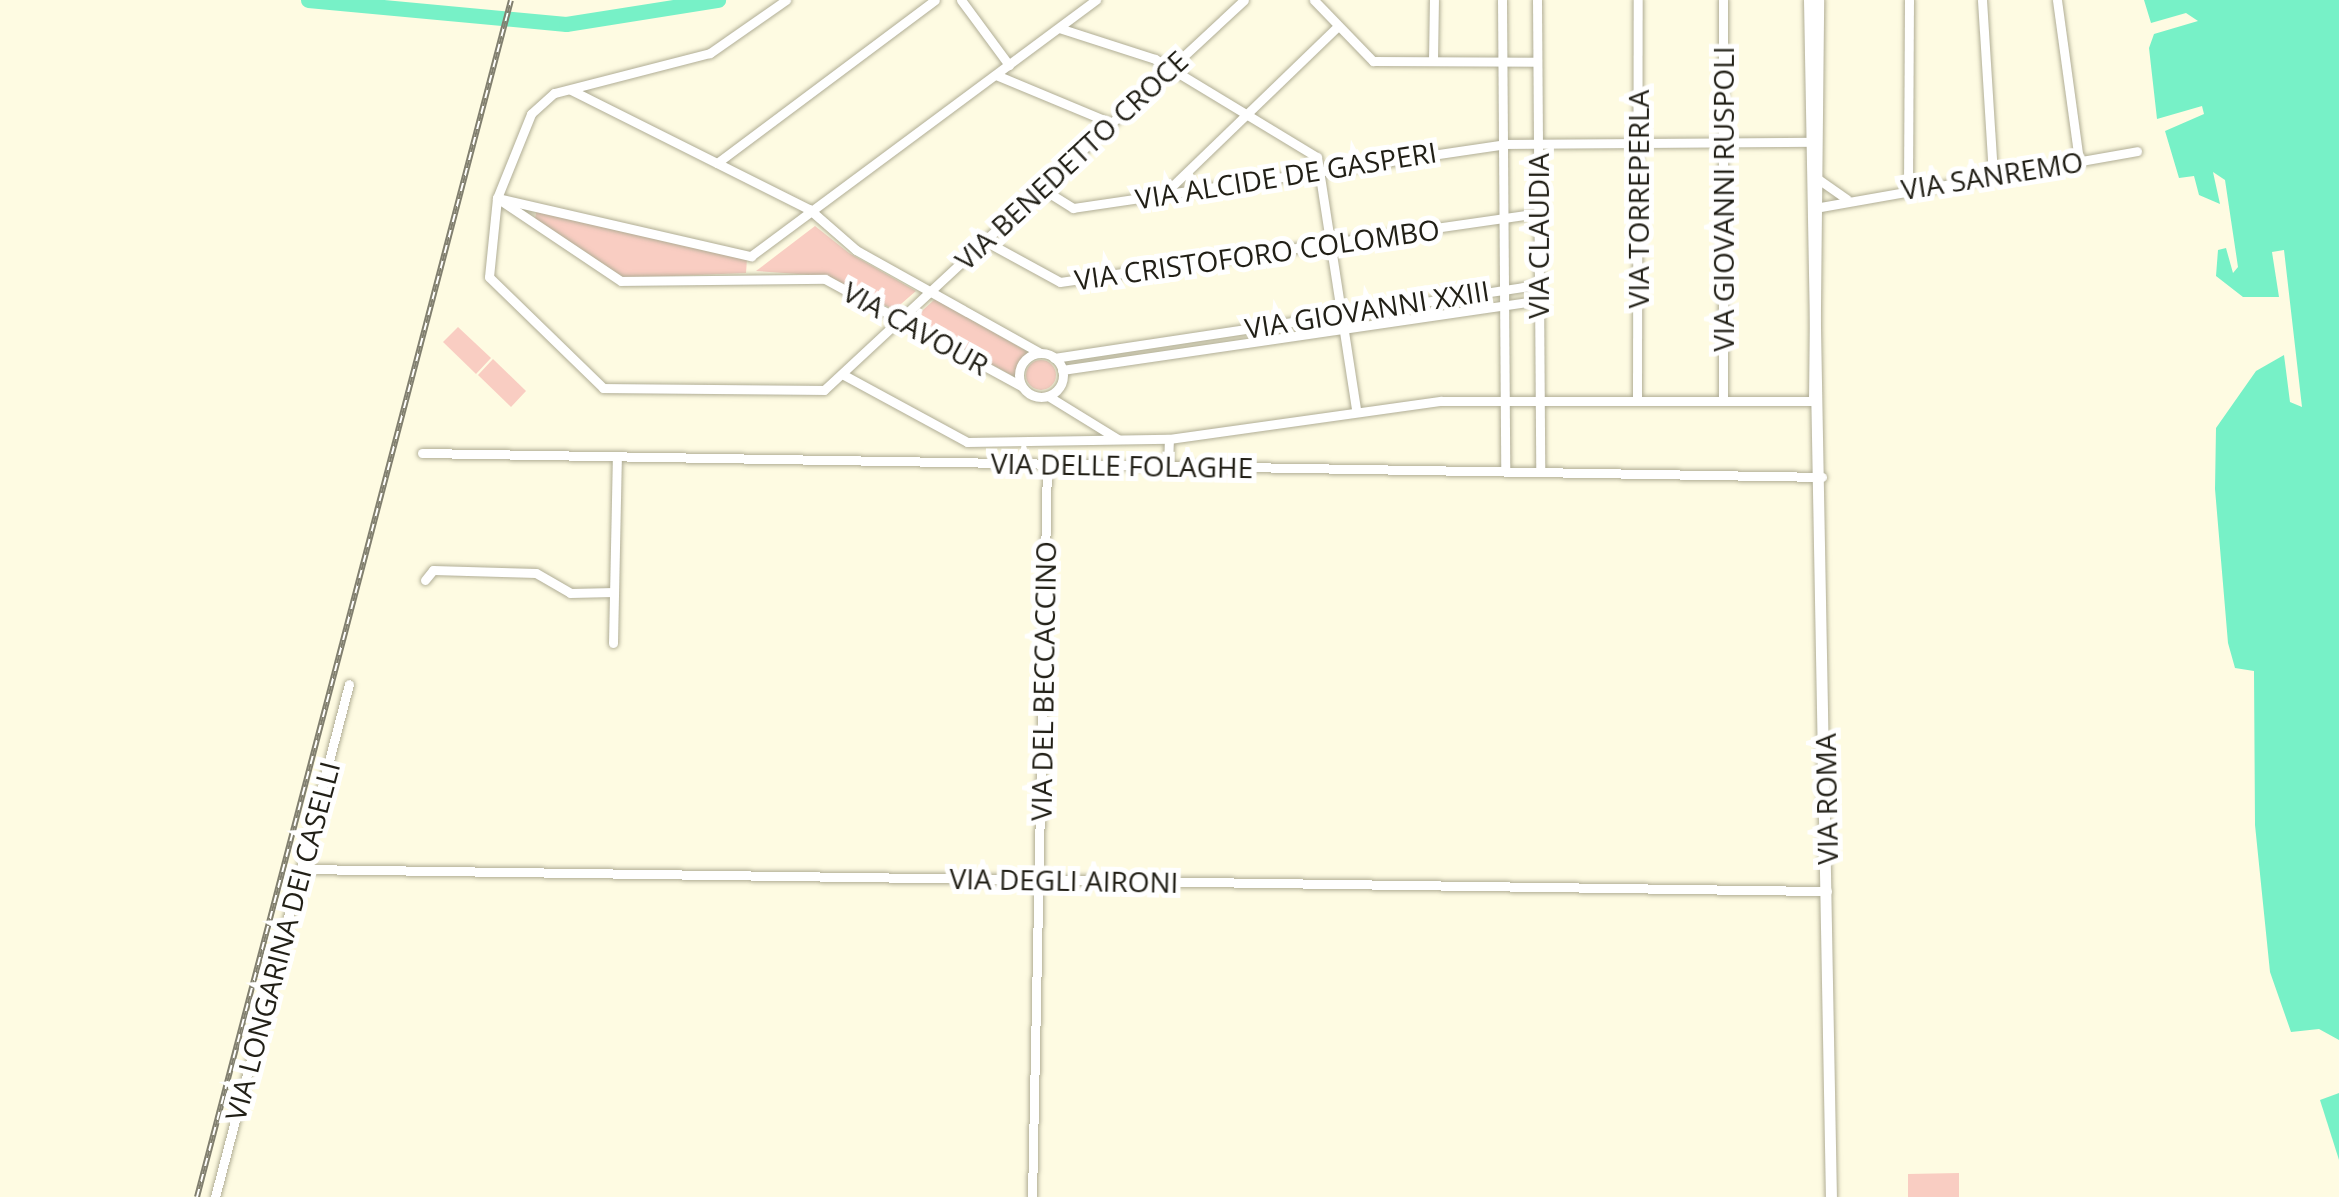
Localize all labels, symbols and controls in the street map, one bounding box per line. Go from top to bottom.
street label: VIA BENEDETTO CROCE [948,44,1194,276]
street label: VIA GIOVANNI RUSPOLI [1706,46,1740,352]
street label: VIA TORREPERLA [1621,90,1655,308]
street label: VIA ALCIDE DE GASPERI [1133,135,1439,215]
street label: VIA SANREMO [1899,144,2085,206]
street label: VIA CLAUDIA [1521,153,1555,319]
street label: VIA CRISTOFORO COLOMBO [1072,212,1442,296]
street label: VIA GIOVANNI XXIII [1242,273,1492,345]
street label: VIA CAVOUR [837,274,995,382]
street label: VIA DELLE FOLAGHE [990,446,1254,484]
street label: VIA DEL BECCACCINO [1024,541,1062,821]
street label: VIA ROMA [1808,733,1844,865]
street label: VIA LONGARINA DEI CASELLI [218,758,346,1124]
street label: VIA DEGLI AIRONI [949,861,1179,899]

